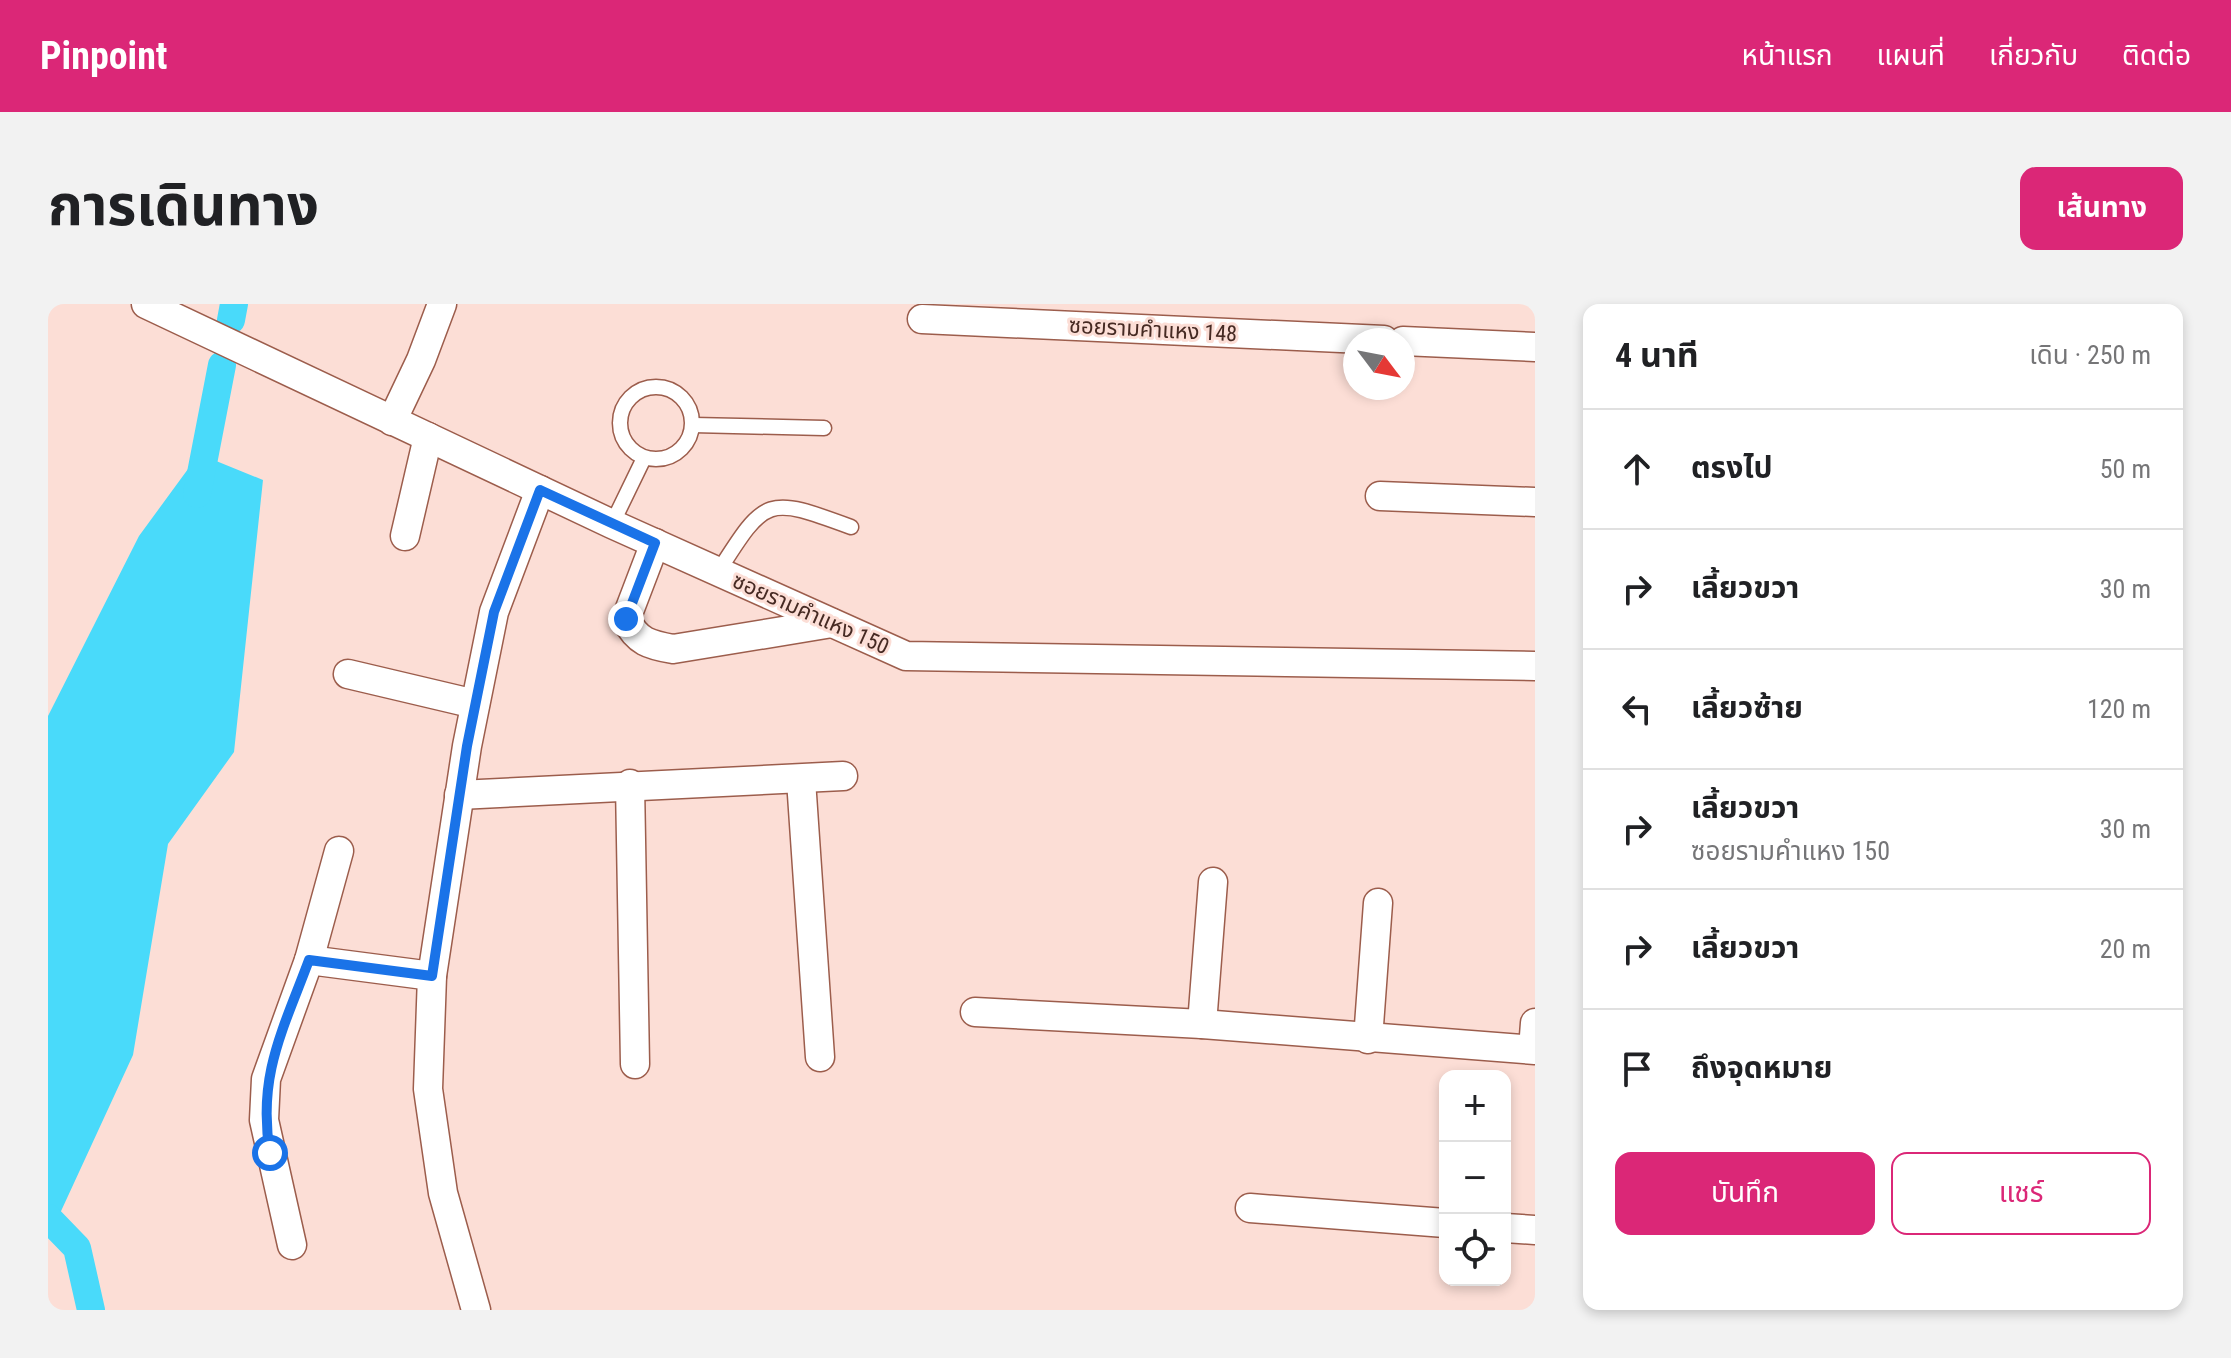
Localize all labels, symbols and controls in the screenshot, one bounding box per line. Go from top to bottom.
text: Pinpoint [40,34,168,78]
text: หน้าแรก [1742,39,1833,72]
text: แผนที่ [1877,39,1945,72]
text: เกี่ยวกับ [1989,39,2078,72]
text: ติดต่อ [2122,39,2191,72]
button: เส้นทาง [2020,167,2183,250]
text: การเดินทาง [48,173,319,239]
street label: ซอยรามคำแหง 148 [1068,313,1238,346]
north arrow [1343,328,1415,400]
text: 4 นาที [1615,335,1699,375]
text: เดิน · 250 m [2029,340,2151,370]
icon: ahead [1615,447,1659,491]
text: ตรงไป [1691,450,1773,485]
text: 50 m [2100,454,2151,484]
icon: right [1615,567,1659,611]
street label: ซอยรามคำแหง 150 [729,568,893,659]
text: เลี้ยวขวา [1691,570,1799,605]
text: 30 m [2100,574,2151,604]
route end [608,601,644,637]
icon: left [1615,687,1659,731]
text: เลี้ยวซ้าย [1691,690,1803,725]
text: 120 m [2087,694,2151,724]
text: เลี้ยวขวา [1691,790,1799,825]
icon: right [1615,807,1659,851]
text: 30 m [2100,814,2151,844]
text: ซอยรามคำแหง 150 [1691,836,1890,866]
icon: right [1615,927,1659,971]
text: เลี้ยวขวา [1691,930,1799,965]
text: 20 m [2100,934,2151,964]
icon: arrive [1615,1047,1659,1091]
text: ถึงจุดหมาย [1691,1050,1832,1085]
map controls [1439,1070,1511,1286]
button: + [1439,1070,1511,1142]
route start [252,1135,288,1171]
button: − [1439,1142,1511,1214]
button: บันทึก [1615,1152,1875,1235]
button: แชร์ [1891,1152,2151,1235]
button: locate [1439,1214,1511,1286]

